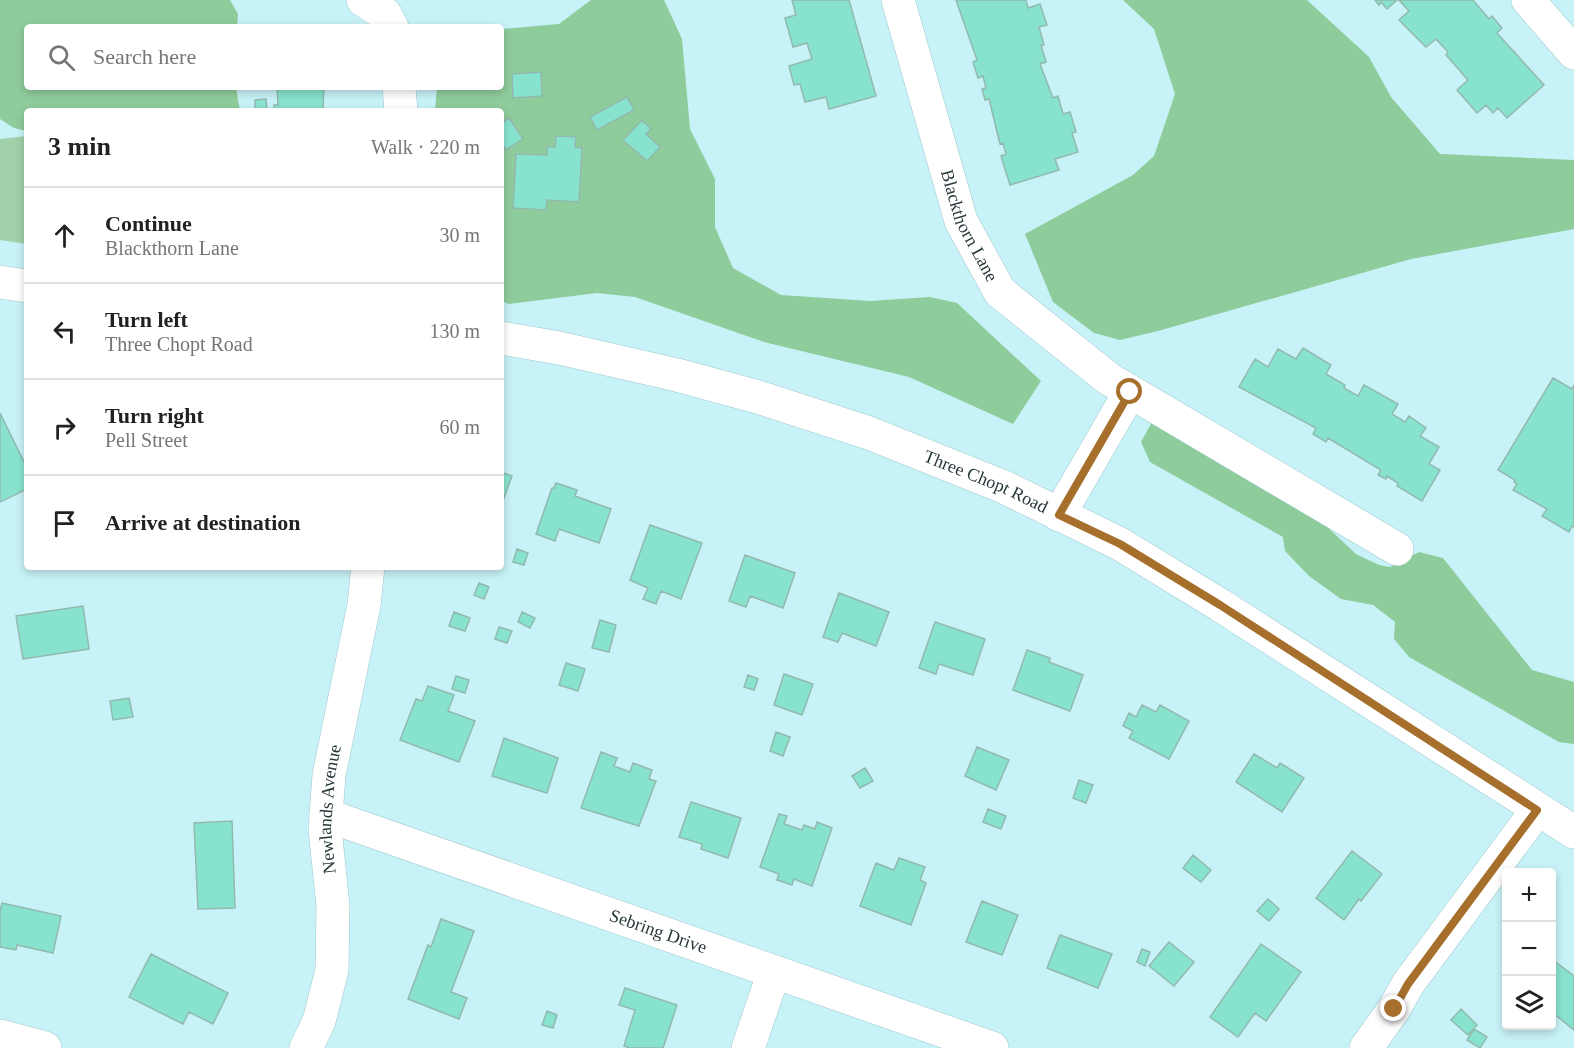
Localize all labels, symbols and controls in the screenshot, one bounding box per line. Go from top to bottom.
search box [24,24,504,90]
icon: search [45,41,78,74]
text: Search here [93,44,196,69]
text: 3 min [48,132,111,161]
text: Walk · 220 m [371,136,480,158]
street label: Blackthorn Lane [937,167,1002,285]
text: Continue [105,211,192,236]
icon: ahead [48,219,81,252]
text: 30 m [439,224,480,246]
text: Blackthorn Lane [105,237,239,259]
text: Turn left [105,307,188,332]
icon: left [48,315,81,348]
text: 130 m [429,320,480,342]
text: Three Chopt Road [105,333,253,355]
route start [1116,378,1142,404]
text: Turn right [105,403,204,428]
icon: right [48,411,81,444]
text: 60 m [439,416,480,438]
text: Pell Street [105,429,188,451]
street label: Three Chopt Road [921,446,1051,517]
icon: arrive [48,507,81,540]
text: Arrive at destination [105,510,301,535]
street label: Newlands Avenue [315,743,345,875]
map controls [1502,868,1556,1030]
button: + [1502,868,1556,922]
street label: Sebring Drive [607,905,709,957]
button: − [1502,922,1556,976]
button: layers [1502,976,1556,1030]
route end [1380,995,1406,1021]

